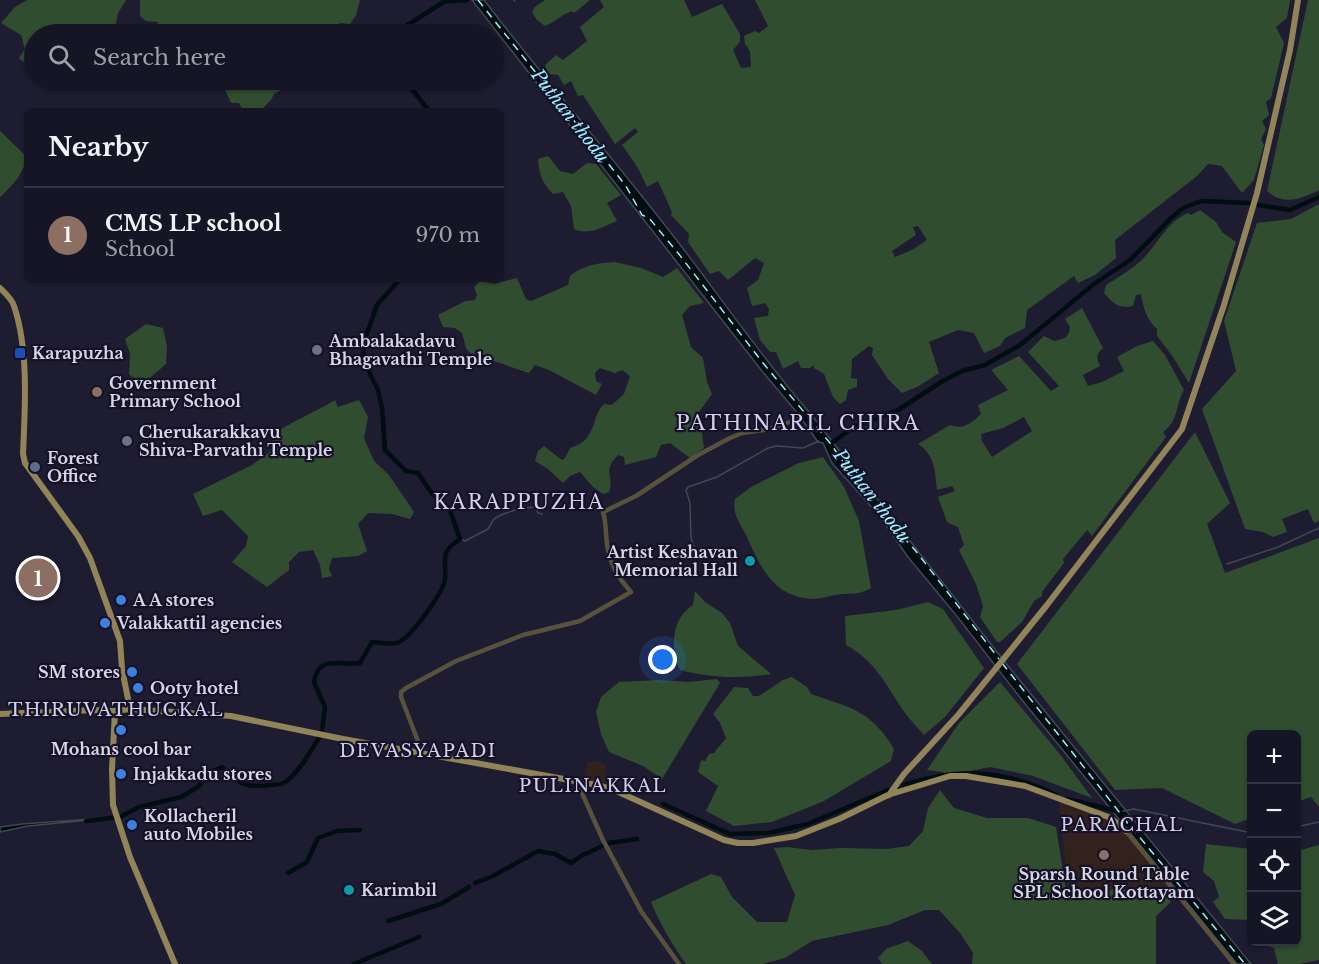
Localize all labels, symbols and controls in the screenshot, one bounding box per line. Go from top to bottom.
search box [24,24,504,90]
icon: search [45,41,78,74]
text: Search here [93,44,226,71]
water label: Puthan thodu [526,64,614,168]
text: Nearby [48,131,149,163]
text: CMS LP school [105,210,282,237]
text: 1 [63,223,72,247]
text: 970 m [416,223,480,247]
text: School [105,237,175,261]
place label: Ambalakadavu Bhagavathi Temple [328,331,492,369]
place label: Karapuzha [32,343,124,363]
marker: Ambalakadavu Bhagavathi Temple [310,343,324,357]
marker: Karapuzha [13,346,27,360]
place label: Government Primary School [109,373,241,411]
marker: Government Primary School [90,385,104,399]
district label: PATHINARIL CHIRA [676,411,920,435]
place label: Cherukarakkavu Shiva-Parvathi Temple [139,422,332,460]
marker: Cherukarakkavu Shiva-Parvathi Temple [120,434,134,448]
water label: Puthan thodu [828,444,916,548]
place label: Forest Office [47,448,100,486]
marker: Forest Office [28,460,42,474]
district label: KARAPPUZHA [433,490,605,514]
place label: Artist Keshavan Memorial Hall [606,542,738,580]
marker: Artist Keshavan Memorial Hall [743,554,757,568]
pin: 1 [18,556,57,600]
place label: A A stores [132,590,214,610]
marker: A A stores [114,593,128,607]
place label: Valakkattil agencies [116,613,282,633]
marker: Valakkattil agencies [98,616,112,630]
your location [648,645,677,674]
place label: SM stores [38,662,120,682]
marker: SM stores [125,665,139,679]
place label: Ooty hotel [150,678,239,698]
marker: Ooty hotel [131,681,145,695]
district label: THIRUVATHUCKAL [8,699,224,721]
marker: Mohans cool bar [114,723,128,737]
map controls [1247,730,1301,946]
button: + [1247,730,1301,784]
place label: Mohans cool bar [51,739,191,759]
district label: DEVASYAPADI [339,740,497,762]
place label: Injakkadu stores [133,764,272,784]
marker: Injakkadu stores [114,767,128,781]
district label: PULINAKKAL [519,775,667,797]
button: − [1247,784,1301,838]
place label: Kollacheril auto Mobiles [144,806,253,844]
district label: PARACHAL [1060,814,1184,836]
marker: Kollacheril auto Mobiles [125,818,139,832]
button: locate [1247,838,1301,892]
marker: Sparsh Round Table SPL School Kottayam [1097,848,1111,862]
place label: Sparsh Round Table SPL School Kottayam [1013,864,1195,902]
place label: Karimbil [361,880,437,900]
marker: Karimbil [342,883,356,897]
button: layers [1247,892,1301,946]

